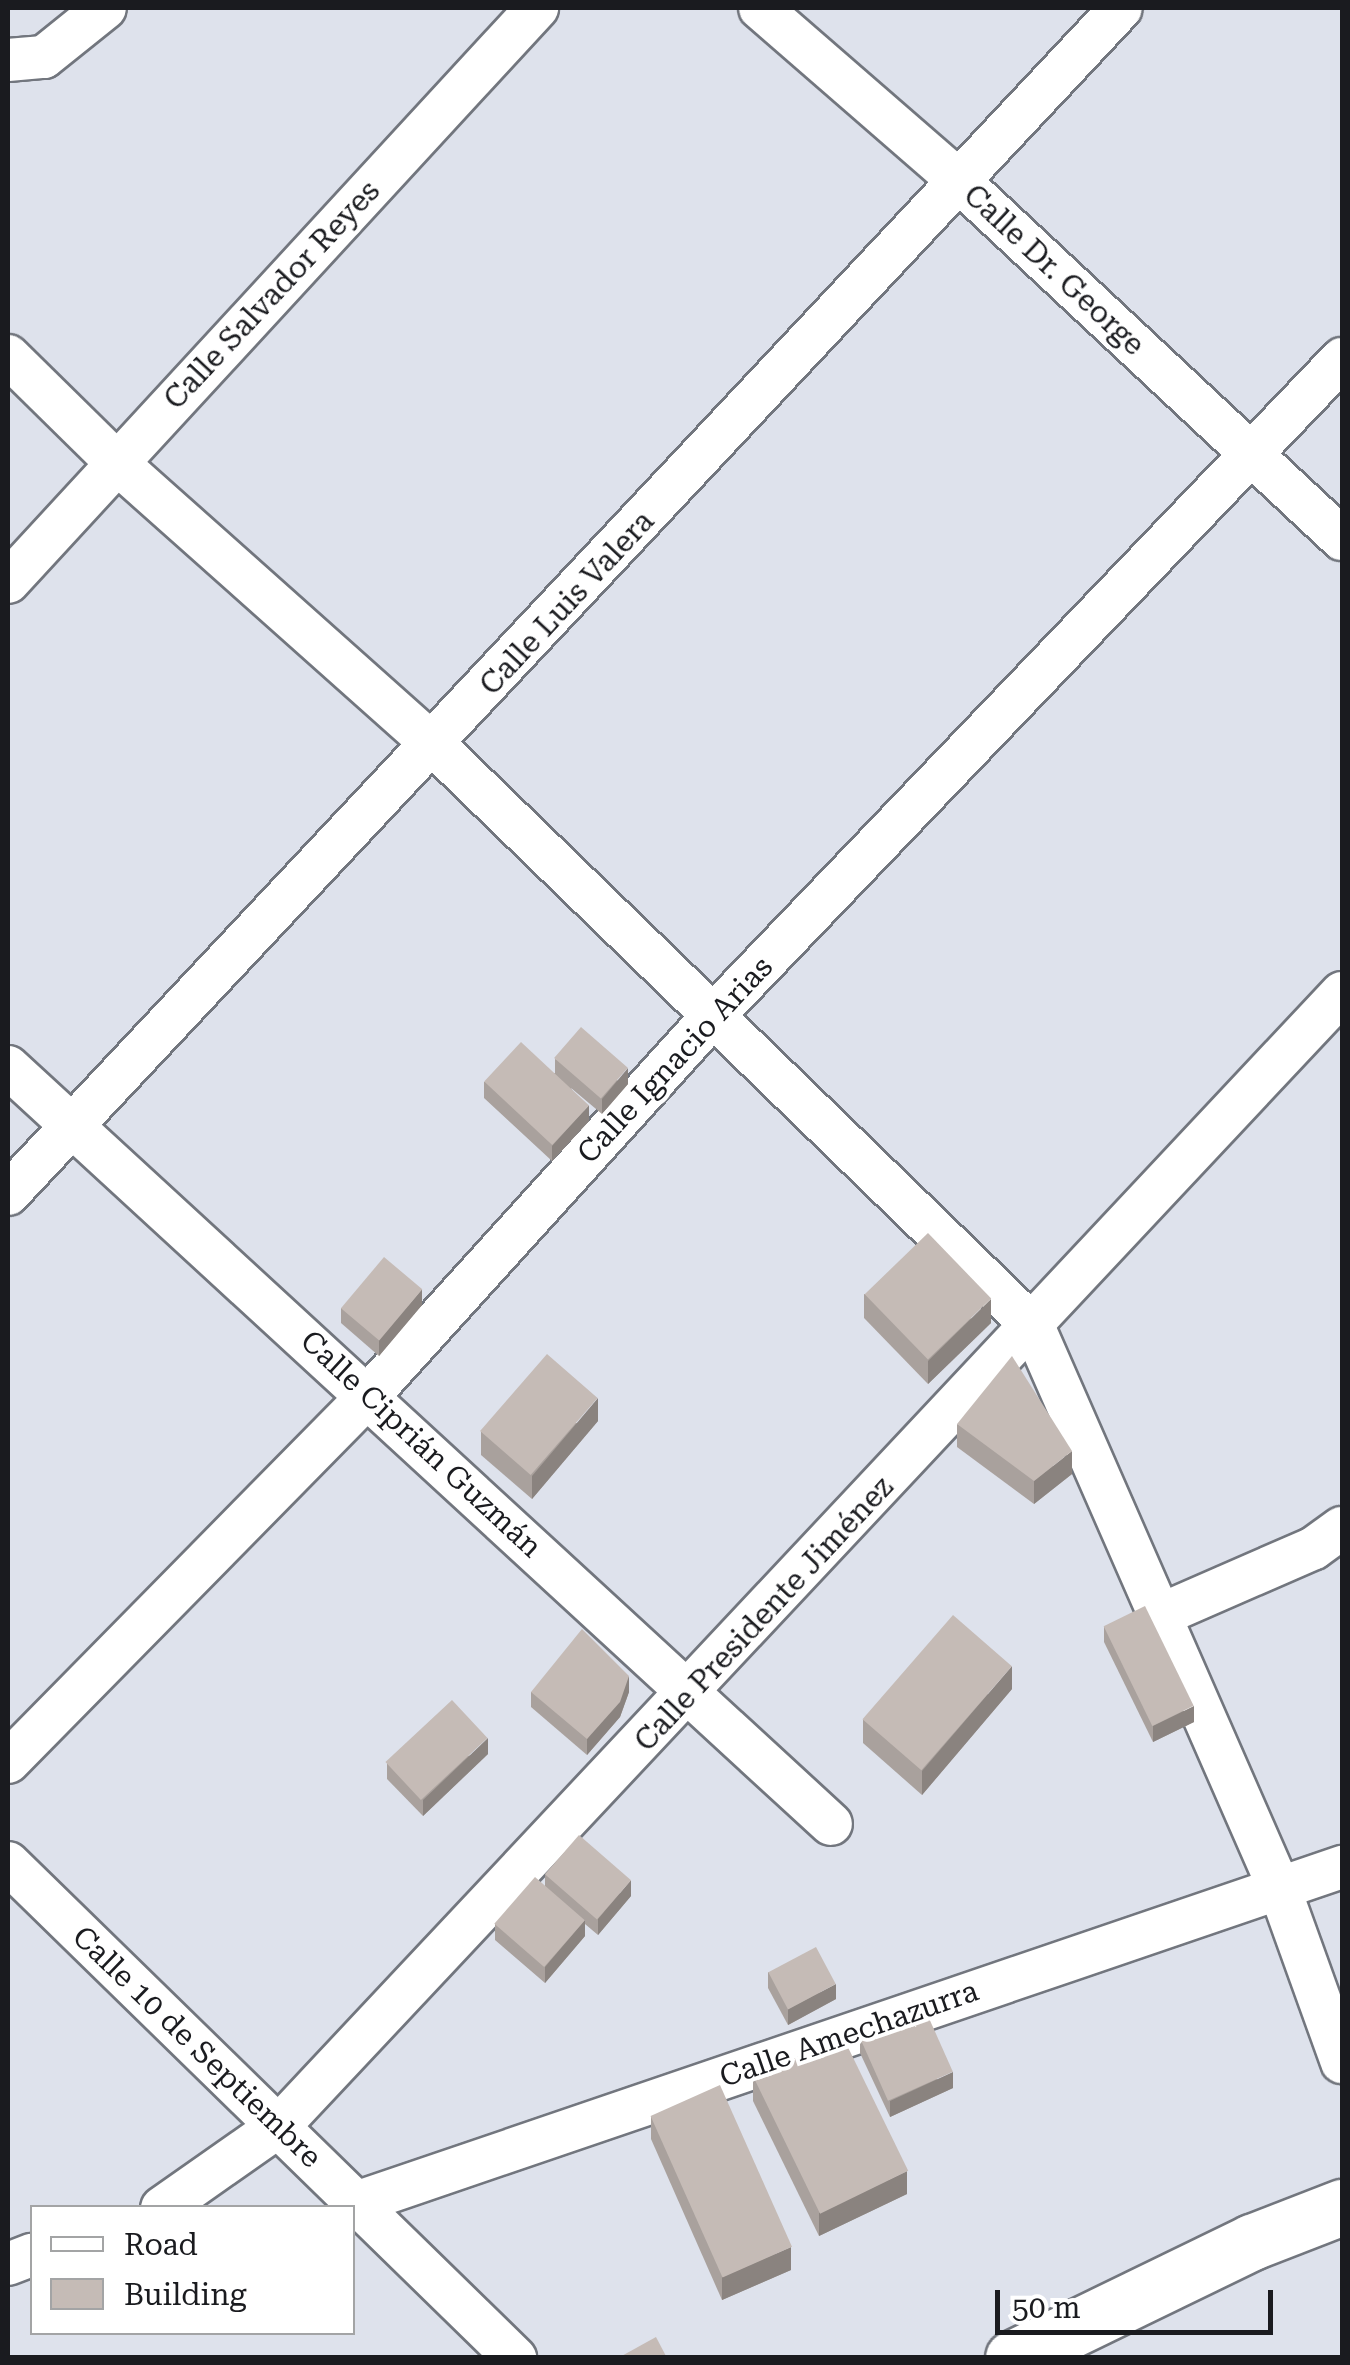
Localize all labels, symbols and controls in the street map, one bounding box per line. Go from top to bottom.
street label: Calle Salvador Reyes [157,173,387,417]
street label: Calle Dr. George [956,177,1152,363]
street label: Calle Luis Valera [472,503,662,703]
street label: Calle Ignacio Arias [570,949,780,1171]
street label: Calle Ciprián Guzmán [293,1323,549,1565]
street label: Calle Presidente Jiménez [627,1469,901,1759]
street label: Calle 10 de Septiembre [65,1919,329,2175]
street label: Calle Amechazurra [715,1973,983,2095]
legend [30,2205,355,2335]
text: Road [124,2227,198,2262]
scale bar [1000,2270,1278,2332]
text: Building [124,2277,247,2312]
text: 50 m [1012,2290,1081,2325]

